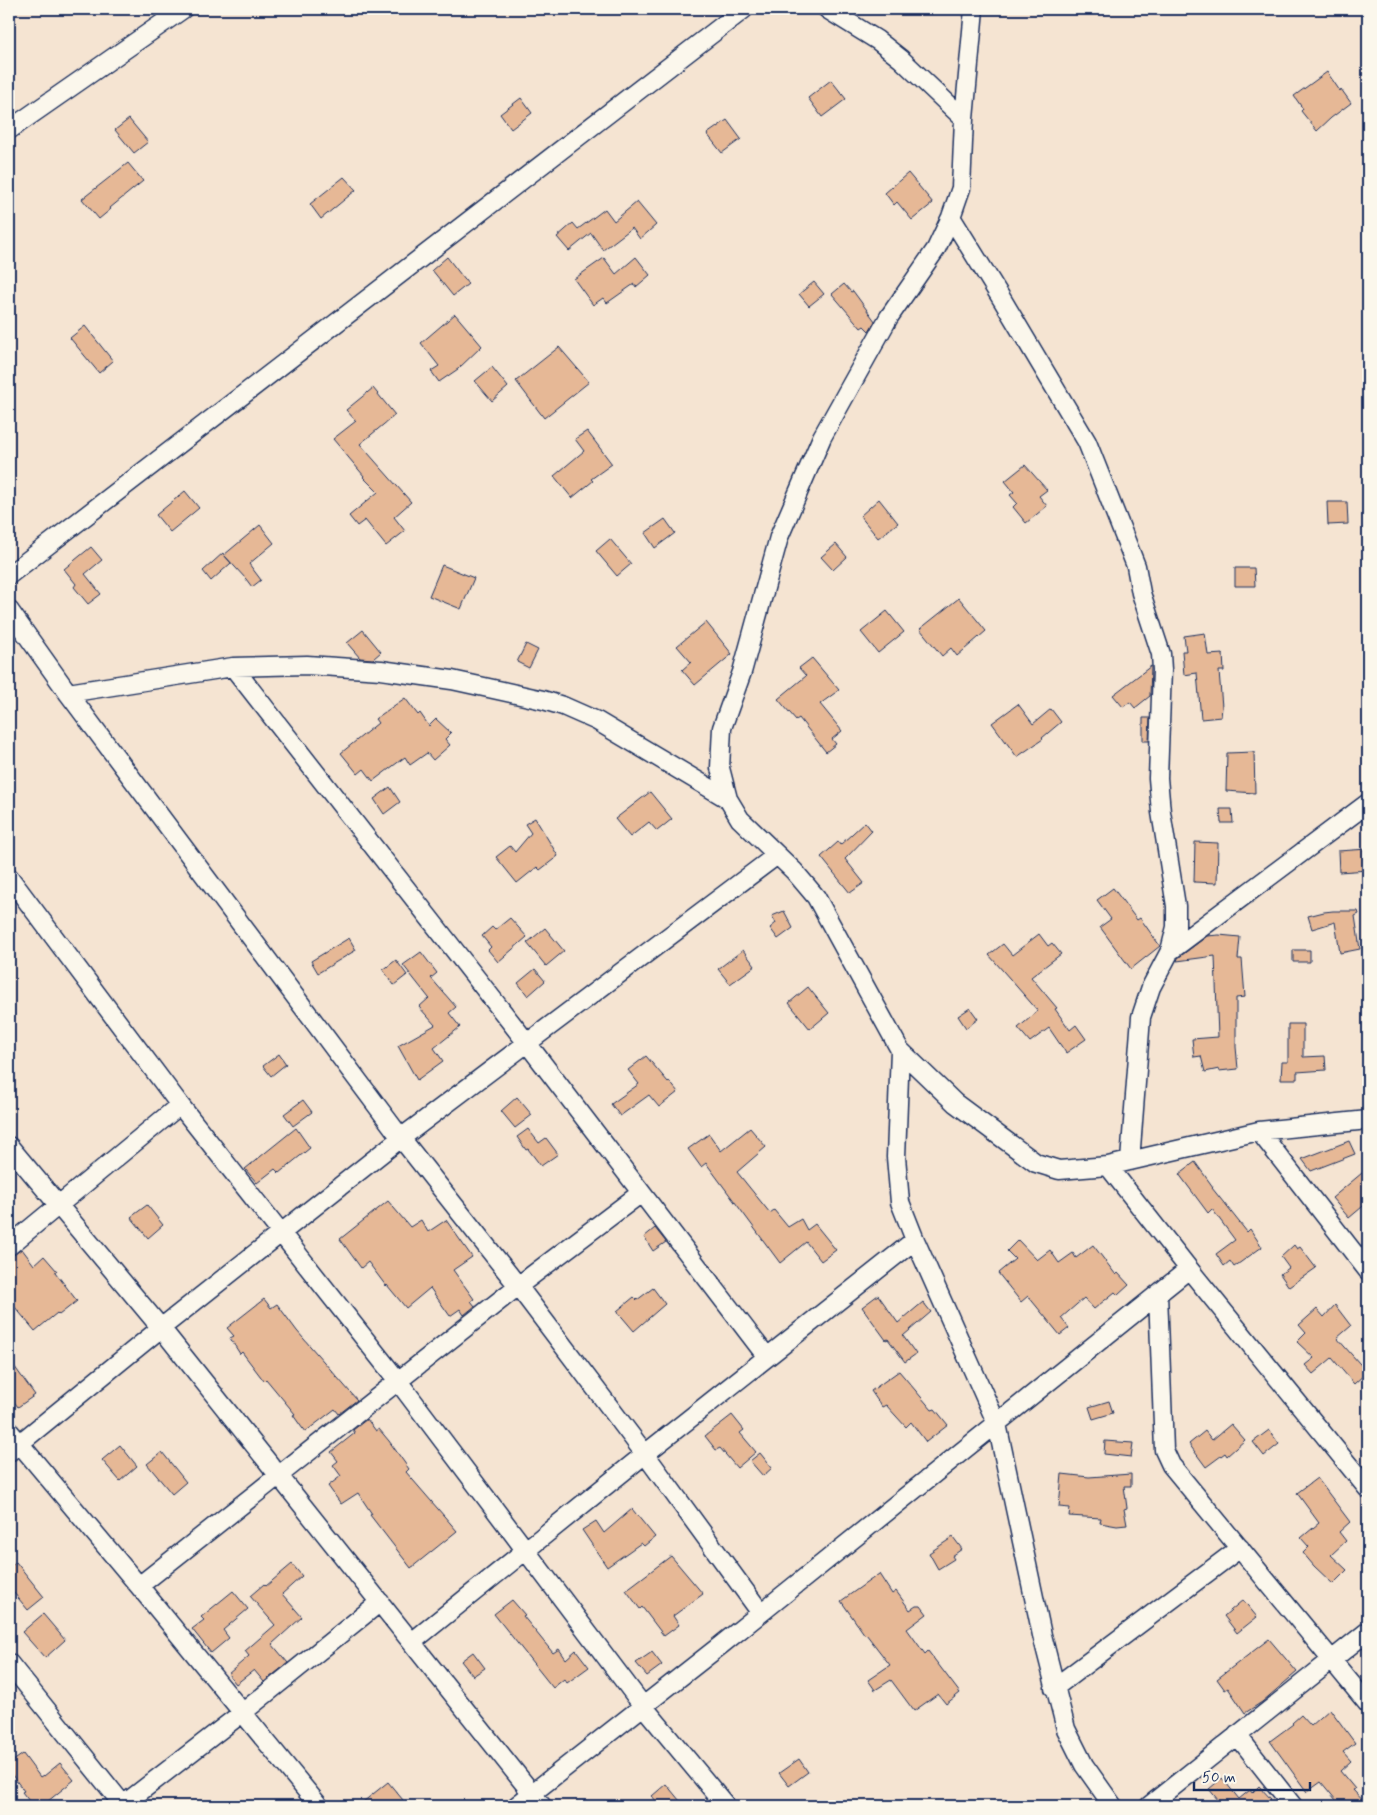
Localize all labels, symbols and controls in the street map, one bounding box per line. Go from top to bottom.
scale bar [1194,1760,1311,1792]
text: 50 m [1202,1768,1236,1788]

